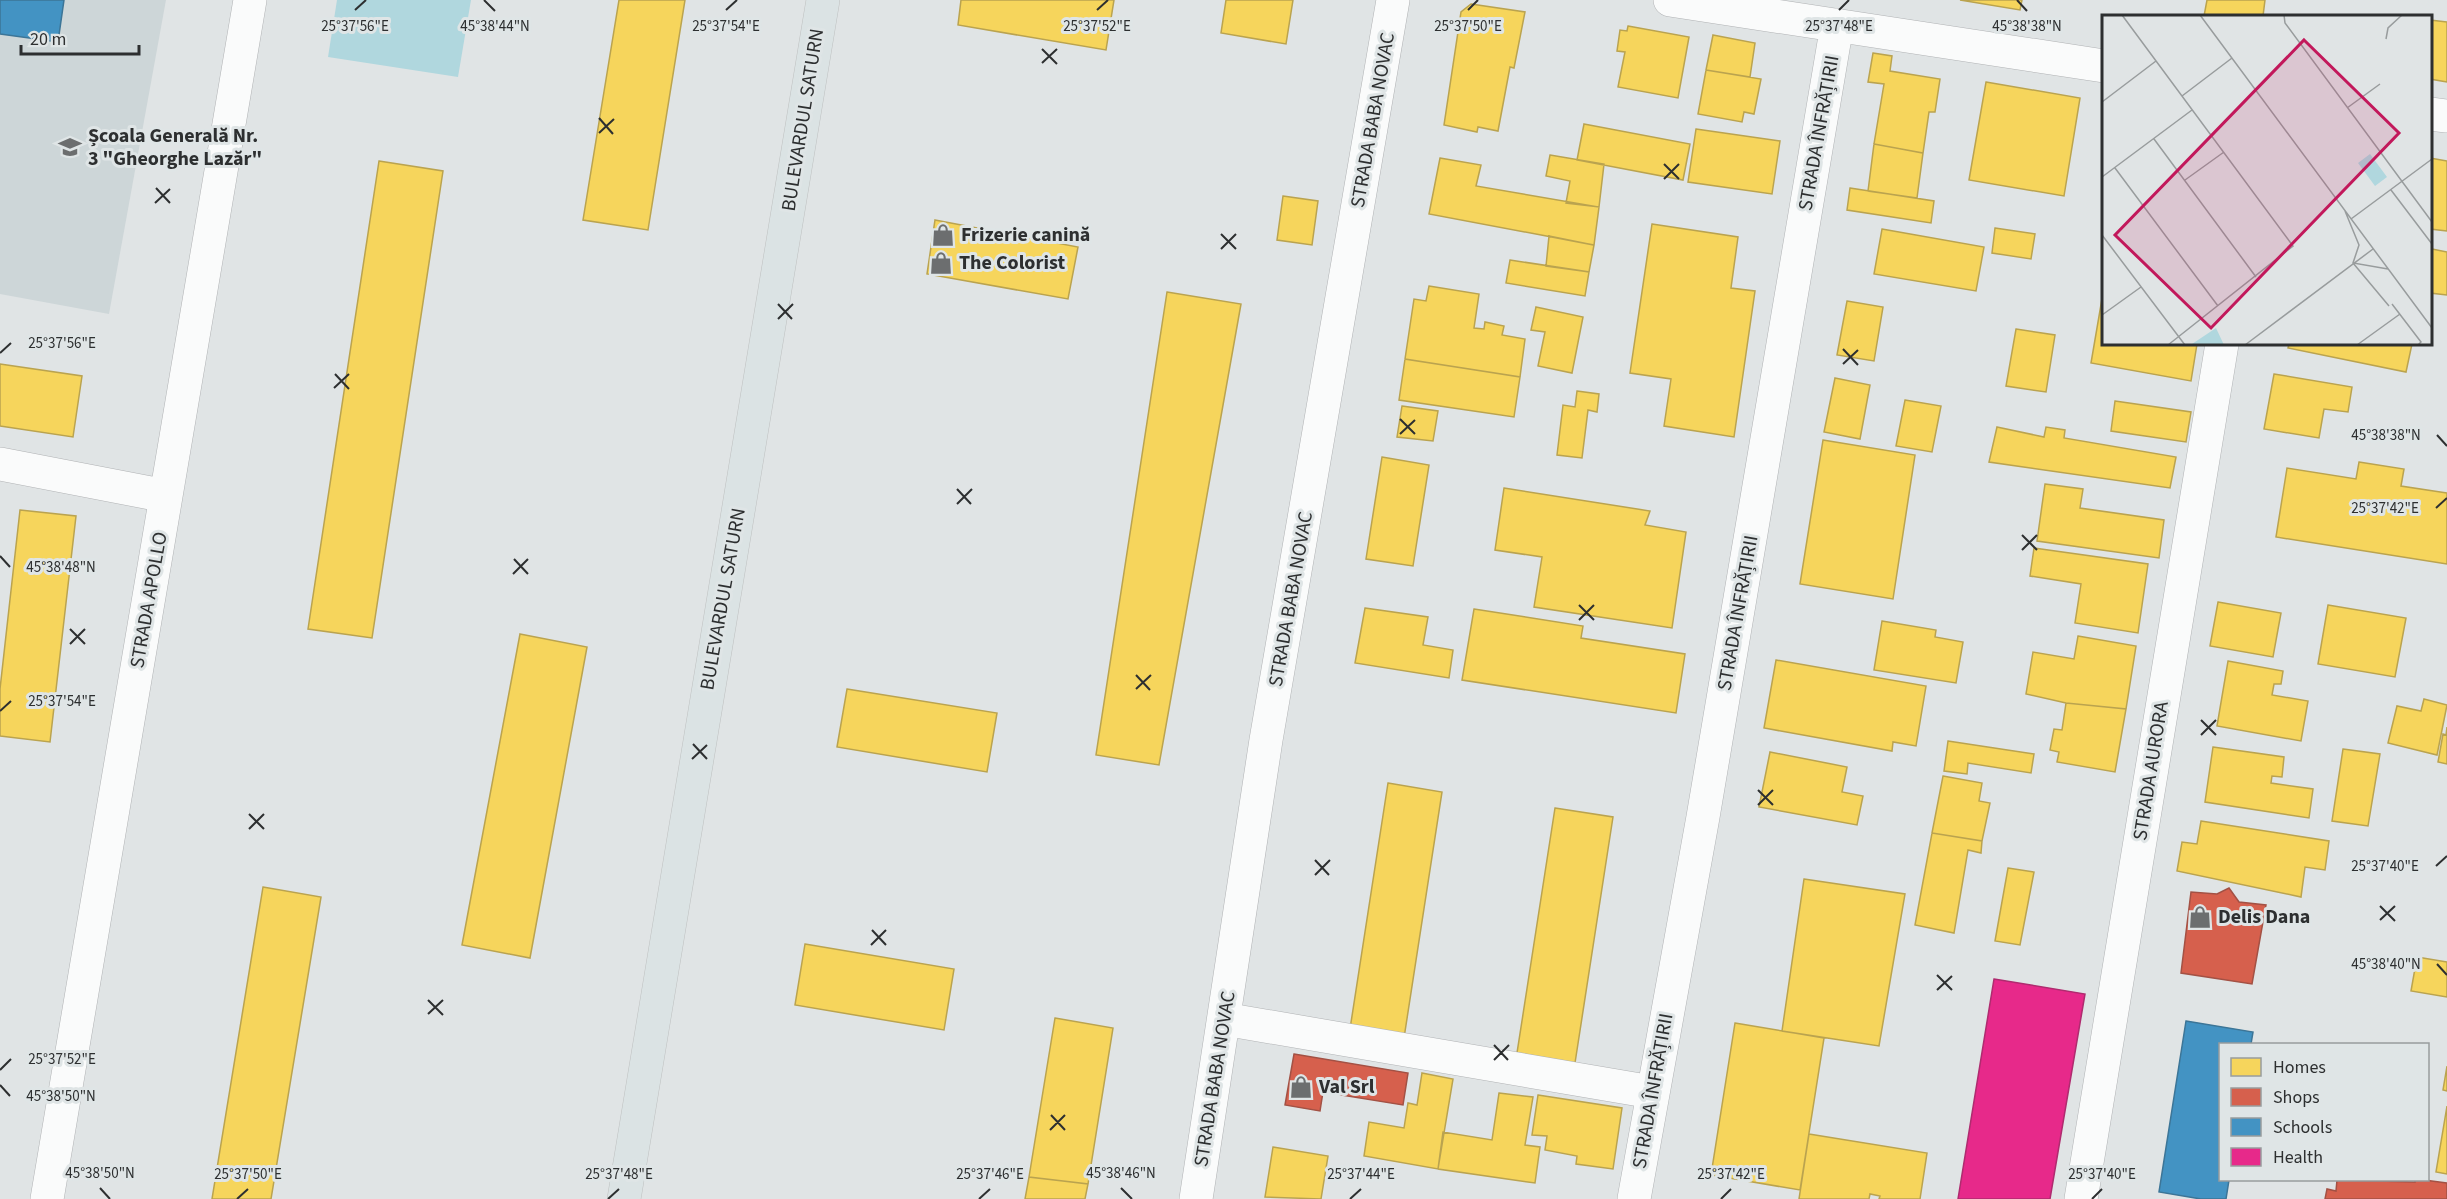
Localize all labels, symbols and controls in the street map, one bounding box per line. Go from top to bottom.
inset map [2102,15,2432,345]
text: 25°37'56"E [321,16,389,37]
text: 45°38'44"N [460,16,530,37]
text: 25°37'54"E [692,16,760,37]
text: 25°37'52"E [1063,16,1131,37]
text: 25°37'50"E [1434,16,1502,37]
text: 25°37'48"E [1805,16,1873,37]
text: 45°38'38"N [1992,16,2062,37]
scale bar [21,18,140,56]
text: 20 m [30,27,66,52]
street label: BULEVARDUL SATURN [775,27,831,213]
street label: STRADA BABA NOVAC [1344,30,1402,210]
street label: STRADA ÎNFRĂȚIRII [1792,53,1846,213]
place label: Școala Generală Nr. 3 "Gheorghe Lazăr" [88,122,262,173]
school or university icon: Școala Generală Nr. 3 "Gheorghe Lazăr" [57,134,83,160]
place label: Frizerie canină [961,221,1090,249]
shop icon: Frizerie canină [930,222,956,248]
place label: The Colorist [959,249,1065,277]
shop icon: The Colorist [928,250,954,276]
text: 25°37'56"E [28,333,96,354]
text: 45°38'38"N [2351,425,2421,446]
text: 25°37'42"E [2351,498,2419,519]
street label: BULEVARDUL SATURN [693,506,753,692]
street label: STRADA BABA NOVAC [1262,509,1320,689]
street label: STRADA APOLLO [123,530,175,670]
street label: STRADA ÎNFRĂȚIRII [1711,533,1765,693]
text: 45°38'48"N [26,557,96,578]
text: 25°37'54"E [28,691,96,712]
street label: STRADA AURORA [2126,699,2176,843]
text: 25°37'40"E [2351,856,2419,877]
place label: Delis Dana [2218,903,2310,931]
shop icon: Delis Dana [2187,904,2213,930]
text: 45°38'40"N [2351,954,2421,975]
street label: STRADA BABA NOVAC [1187,989,1243,1169]
street label: STRADA ÎNFRĂȚIRII [1626,1011,1680,1171]
legend [2219,1043,2429,1181]
text: 25°37'52"E [28,1049,96,1070]
text: Homes [2273,1055,2326,1080]
place label: Val Srl [1318,1073,1375,1101]
shop icon: Val Srl [1288,1074,1314,1100]
text: Shops [2273,1085,2320,1110]
text: 45°38'50"N [26,1086,96,1107]
text: Schools [2273,1115,2332,1140]
text: Health [2273,1145,2323,1170]
text: 45°38'50"N [65,1163,135,1184]
text: 45°38'46"N [1086,1163,1156,1184]
text: 25°37'50"E [214,1164,282,1185]
text: 25°37'48"E [585,1164,653,1185]
text: 25°37'46"E [956,1164,1024,1185]
text: 25°37'44"E [1327,1164,1395,1185]
text: 25°37'42"E [1697,1164,1765,1185]
text: 25°37'40"E [2068,1164,2136,1185]

